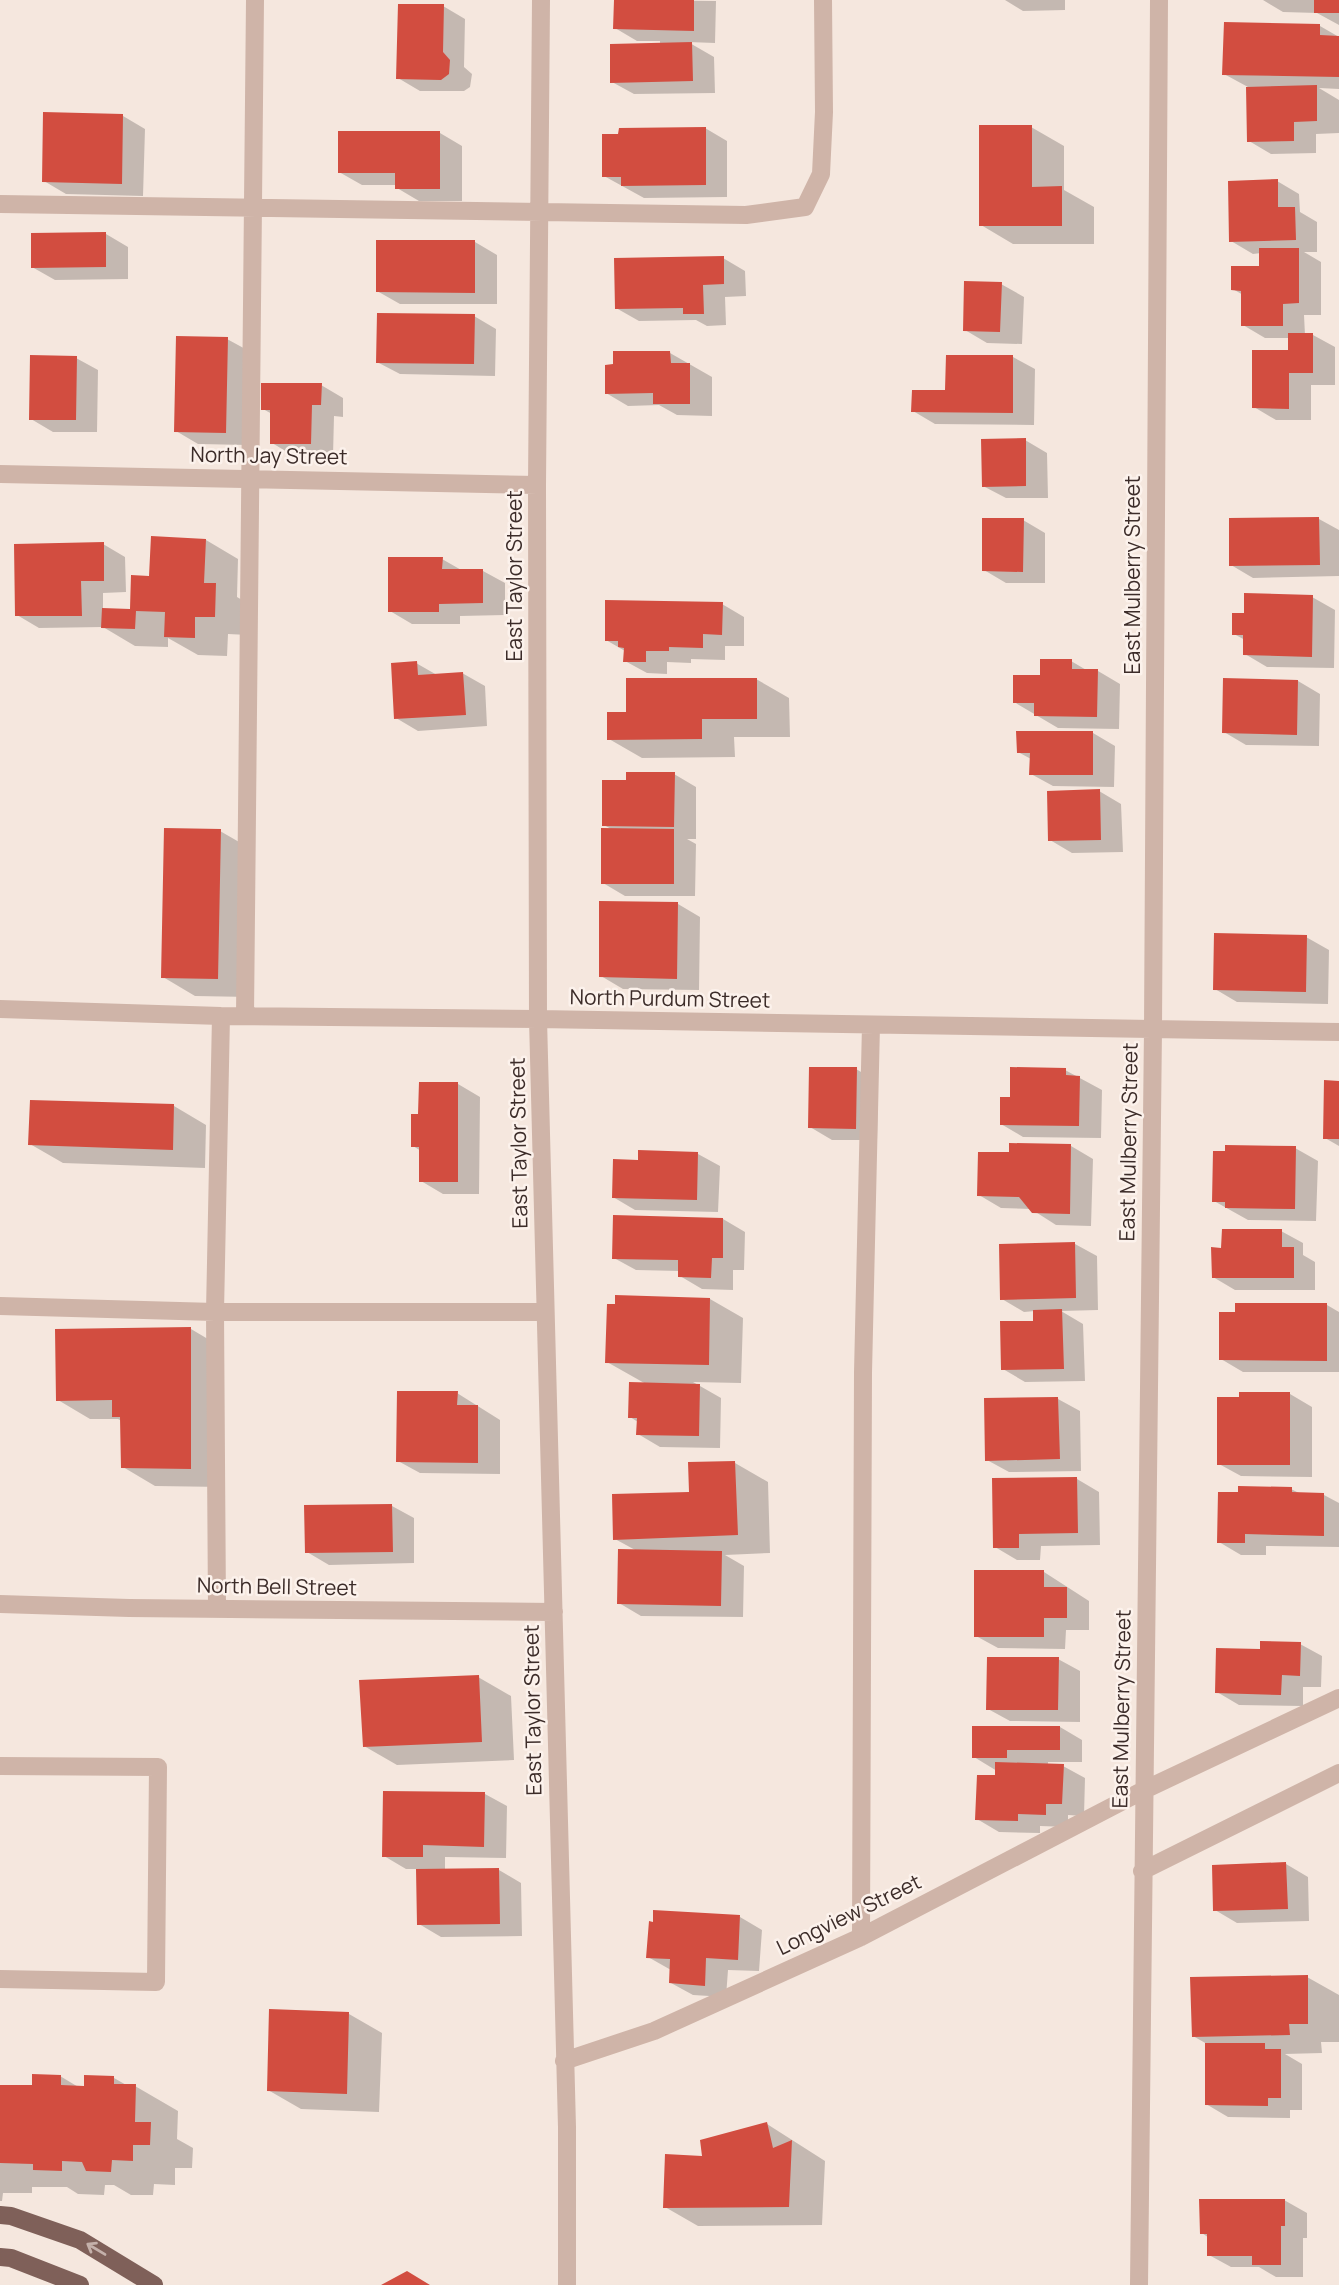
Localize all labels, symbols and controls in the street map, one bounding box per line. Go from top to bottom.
street label: North Jay Street [190,440,348,470]
street label: East Mulberry Street [1118,476,1146,674]
street label: East Taylor Street [500,490,528,662]
street label: North Purdum Street [569,982,771,1014]
street label: East Mulberry Street [1112,1042,1144,1242]
street label: East Taylor Street [503,1057,533,1229]
street label: North Bell Street [197,1571,357,1601]
street label: East Mulberry Street [1105,1609,1137,1809]
street label: East Taylor Street [517,1624,547,1796]
street label: Longview Street [772,1867,925,1961]
one-way arrow [86,2242,106,2256]

